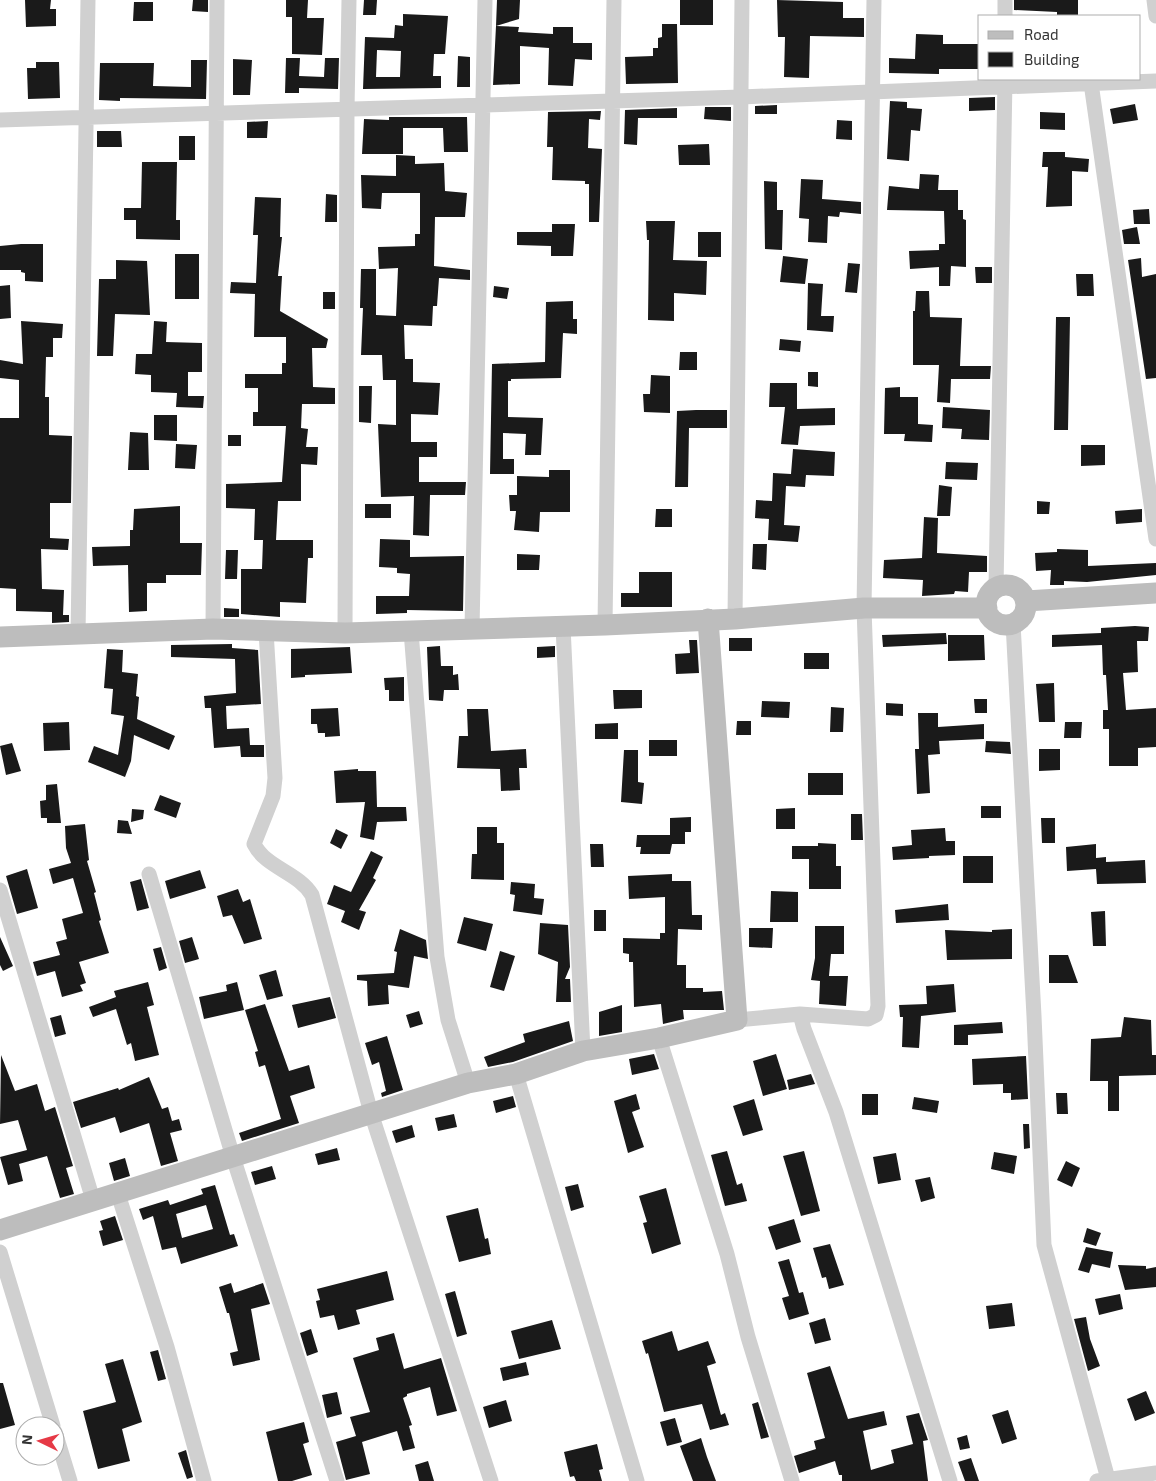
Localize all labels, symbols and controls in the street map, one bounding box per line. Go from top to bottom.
legend [978,15,1141,80]
text: Road [1024,25,1059,43]
text: Building [1024,50,1080,68]
north arrow [15,1416,65,1466]
text: N [18,1434,35,1446]

